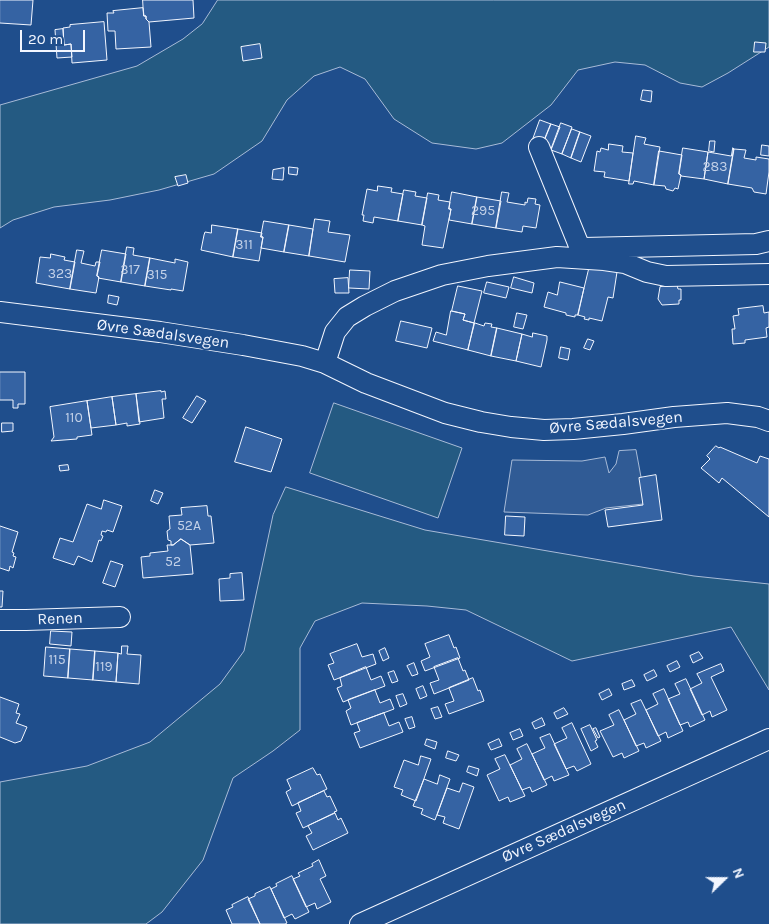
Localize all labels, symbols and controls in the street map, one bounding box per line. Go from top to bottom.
scale bar [22,20,88,52]
text: 20 m [28,30,63,48]
house number: 283 [703,159,727,175]
house number: 295 [471,203,495,219]
house number: 311 [235,237,253,253]
house number: 317 [120,262,140,278]
house number: 323 [48,266,72,282]
house number: 315 [147,267,167,283]
street label: Øvre Sædalsvegen [95,315,231,353]
street label: Øvre Sædalsvegen [549,408,683,438]
house number: 110 [65,410,83,426]
house number: 52A [177,518,201,534]
house number: 52 [165,554,181,570]
street label: Renen [37,609,83,629]
house number: 115 [48,652,66,668]
house number: 119 [95,659,113,675]
street label: Øvre Sædalsvegen [499,795,629,867]
north arrow [699,854,749,904]
text: N [729,865,748,881]

